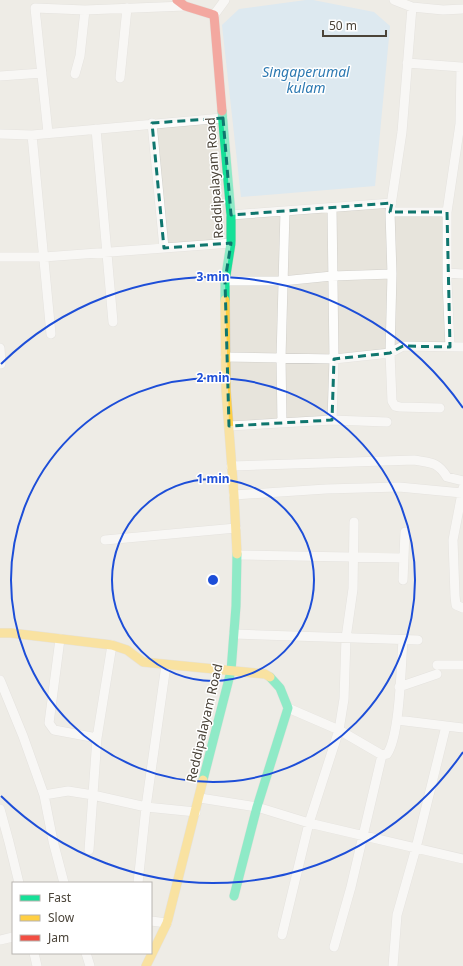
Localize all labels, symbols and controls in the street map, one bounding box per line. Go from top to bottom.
scale bar [323,12,386,38]
text: 50 m [329,17,357,34]
water label: Singaperumal kulam [262,62,350,97]
street label: Reddipalayam Road [201,117,227,239]
text: 3 min [196,268,230,285]
text: 2 min [196,369,230,386]
text: 1 min [196,470,230,487]
centre of rings [206,573,220,587]
street label: Reddipalayam Road [182,662,226,784]
legend [12,882,152,954]
text: Fast [48,889,72,906]
text: Slow [48,909,75,926]
text: Jam [47,929,69,946]

